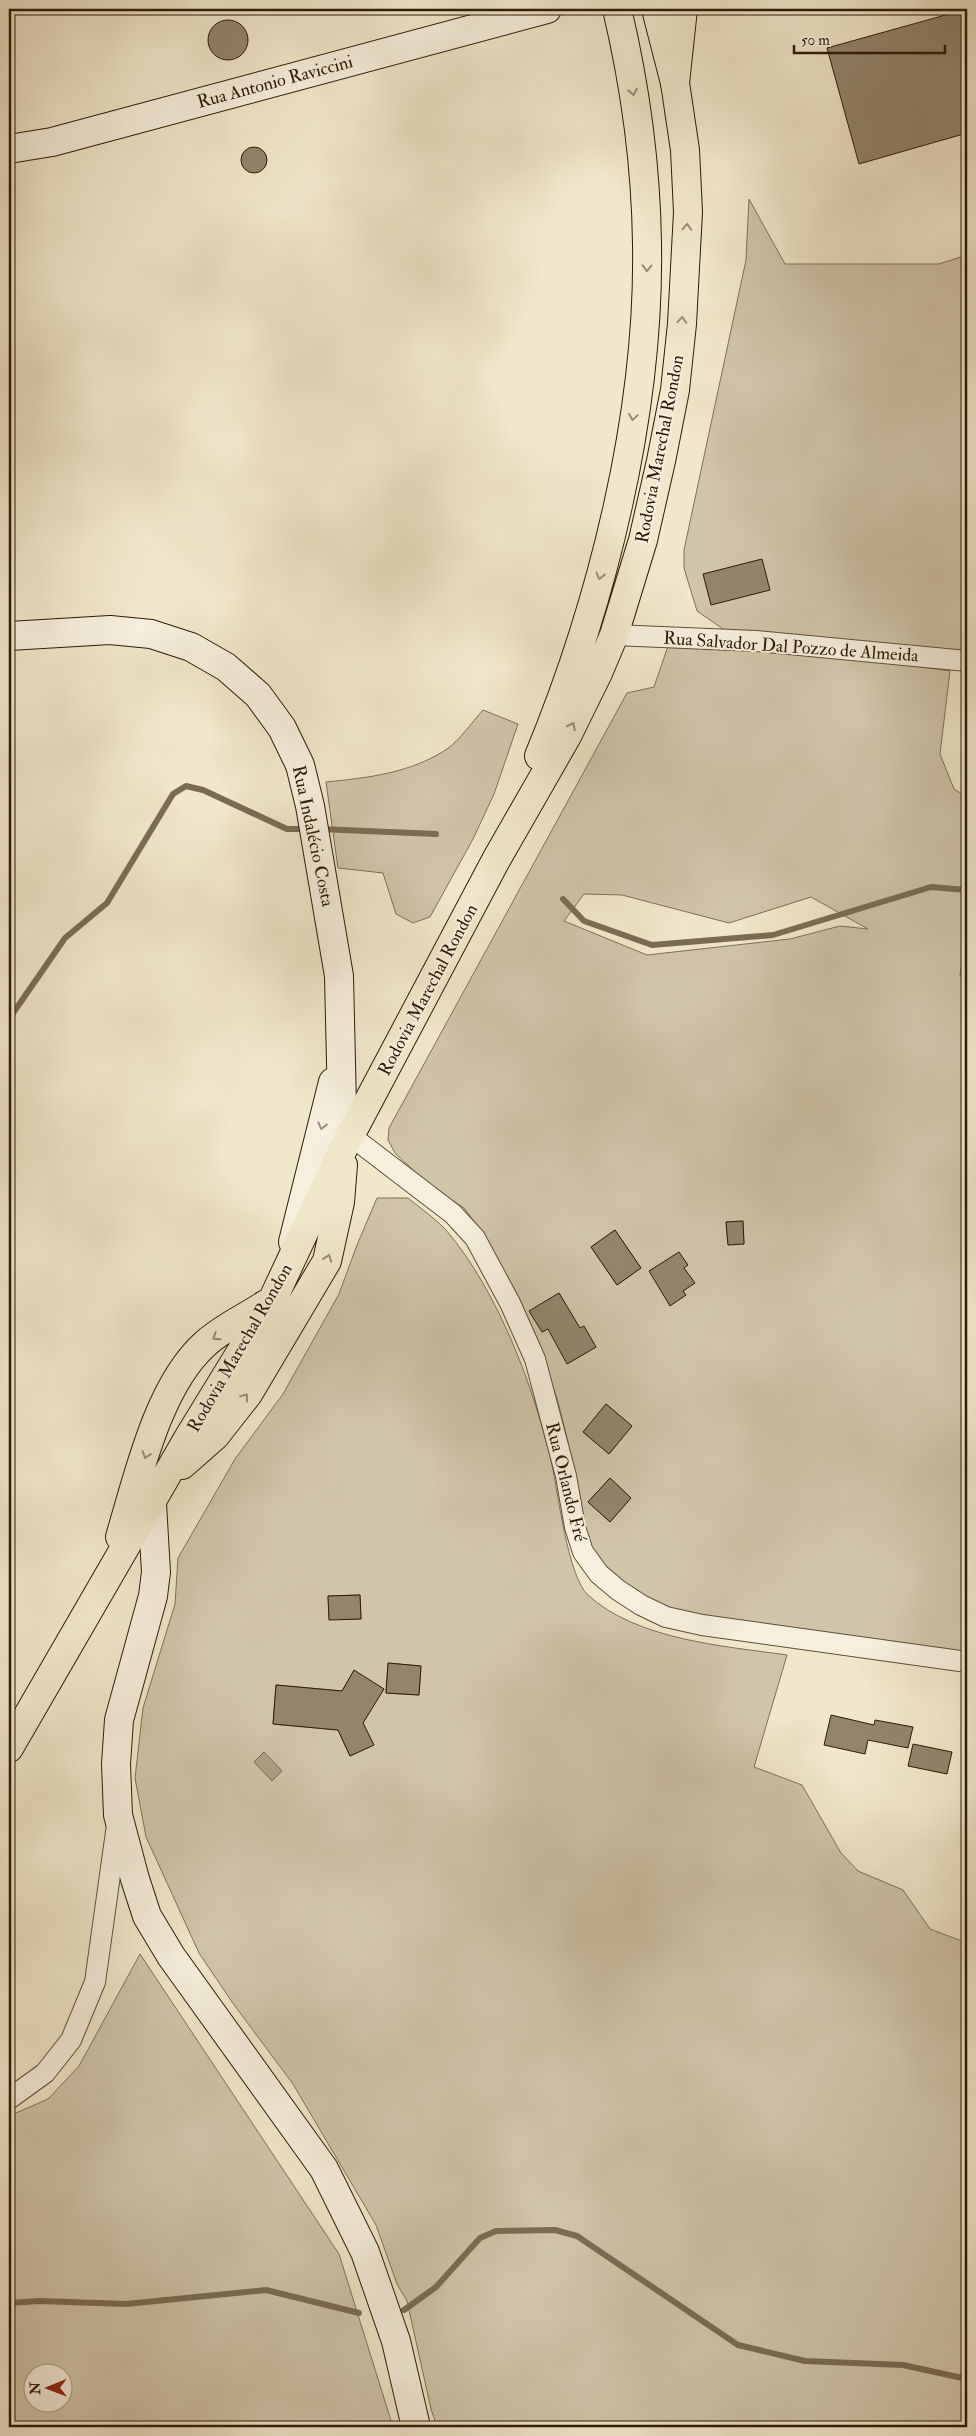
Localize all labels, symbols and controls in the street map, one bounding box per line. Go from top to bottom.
scale bar [794,22,945,54]
text: 50 m [801,31,830,50]
street label: Rua Antonio Raviccini [195,50,356,114]
one-way arrow [627,88,637,96]
one-way arrow [681,223,692,231]
one-way arrow [641,265,652,273]
one-way arrow [676,316,687,324]
street label: Rodovia Marechal Rondon [630,353,690,545]
one-way arrow [628,413,639,421]
one-way arrow [595,571,606,580]
street label: Rua Salvador Dal Pozzo de Almeida [663,627,920,667]
one-way arrow [566,722,576,731]
street label: Rua Indalécio Costa [287,763,339,909]
street label: Rodovia Marechal Rondon [373,900,483,1080]
one-way arrow [317,1121,328,1130]
one-way arrow [322,1254,332,1262]
street label: Rodovia Marechal Rondon [182,1259,298,1437]
one-way arrow [212,1330,221,1340]
one-way arrow [239,1393,248,1403]
street label: Rua Orlando Fré [540,1420,592,1544]
one-way arrow [142,1451,152,1459]
north arrow [22,2364,72,2414]
text: N [27,2381,44,2396]

